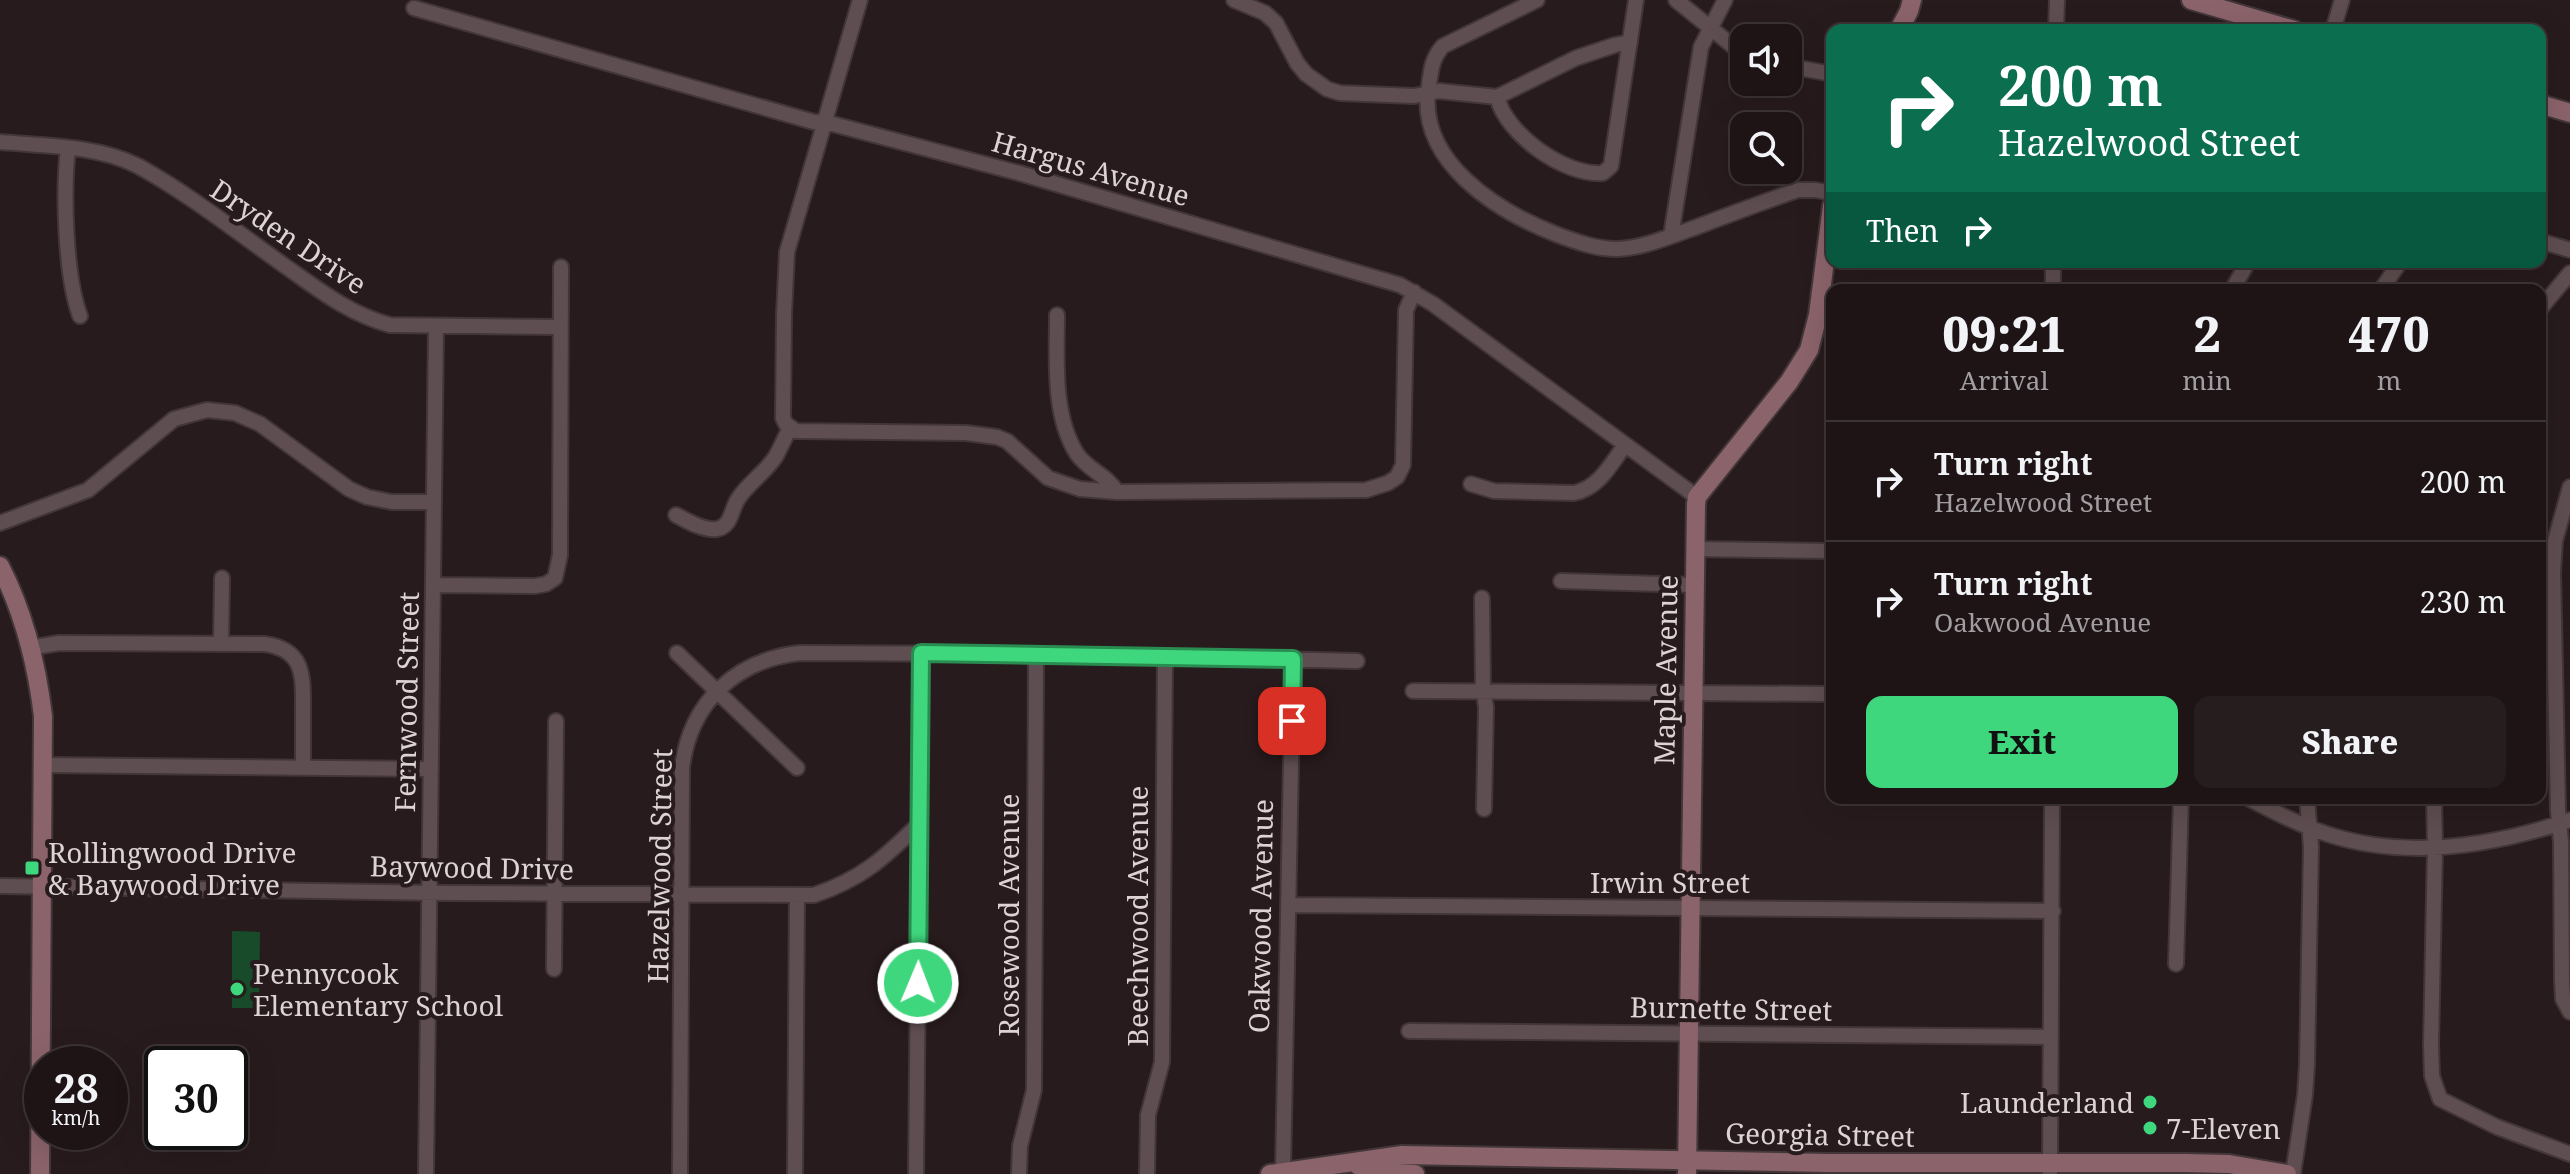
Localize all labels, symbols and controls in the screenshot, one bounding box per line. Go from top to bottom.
map controls [1730,24,1802,184]
button: sound [1730,24,1802,96]
text: 200 m [1998,46,2163,122]
icon: right [1866,56,1970,160]
button: search [1730,112,1802,184]
text: Hazelwood Street [1998,118,2300,167]
street label: Hargus Avenue [988,122,1194,214]
street label: Dryden Drive [204,170,374,302]
icon: right [1955,208,1999,252]
text: Then [1866,210,1939,251]
text: 09:21 [1942,301,2066,366]
text: 2 [2193,301,2221,366]
text: 470 [2348,301,2430,366]
text: Arrival [1960,362,2049,398]
text: min [2182,362,2232,398]
text: m [2377,362,2401,398]
text: Turn right [1934,443,2092,484]
icon: right [1866,459,1910,503]
text: 200 m [2420,461,2506,502]
text: Hazelwood Street [1934,484,2152,520]
text: Turn right [1934,563,2092,604]
street label: Maple Avenue [1644,575,1686,765]
icon: right [1866,579,1910,623]
text: 230 m [2420,581,2506,622]
street label: Fernwood Street [385,591,427,813]
text: Oakwood Avenue [1934,604,2151,640]
pin [1258,687,1326,755]
button: Exit [1866,696,2178,788]
button: Share [2194,696,2506,788]
icon: arrive [1270,699,1314,743]
street label: Hazelwood Street [638,748,680,984]
street label: Beechwood Avenue [1118,786,1156,1046]
street label: Rosewood Avenue [989,793,1027,1037]
street label: Oakwood Avenue [1239,799,1281,1033]
place label: Rollingwood Drive & Baywood Drive [48,833,297,903]
street label: Baywood Drive [370,846,574,888]
marker: Rollingwood Drive & Baywood Drive [23,859,41,877]
street label: Irwin Street [1590,863,1750,901]
position arrow [876,941,960,1025]
place label: Pennycook Elementary School [253,954,504,1024]
marker: Pennycook Elementary School [228,980,246,998]
street label: Burnette Street [1629,987,1833,1029]
speed limit sign: 30 [144,1046,248,1150]
text: 28 [53,1060,99,1115]
place label: Launderland [1960,1083,2134,1121]
marker: Launderland [2141,1093,2159,1111]
text: km/h [51,1104,101,1131]
place label: 7-Eleven [2166,1109,2281,1147]
street label: Georgia Street [1725,1113,1915,1155]
marker: 7-Eleven [2141,1119,2159,1137]

